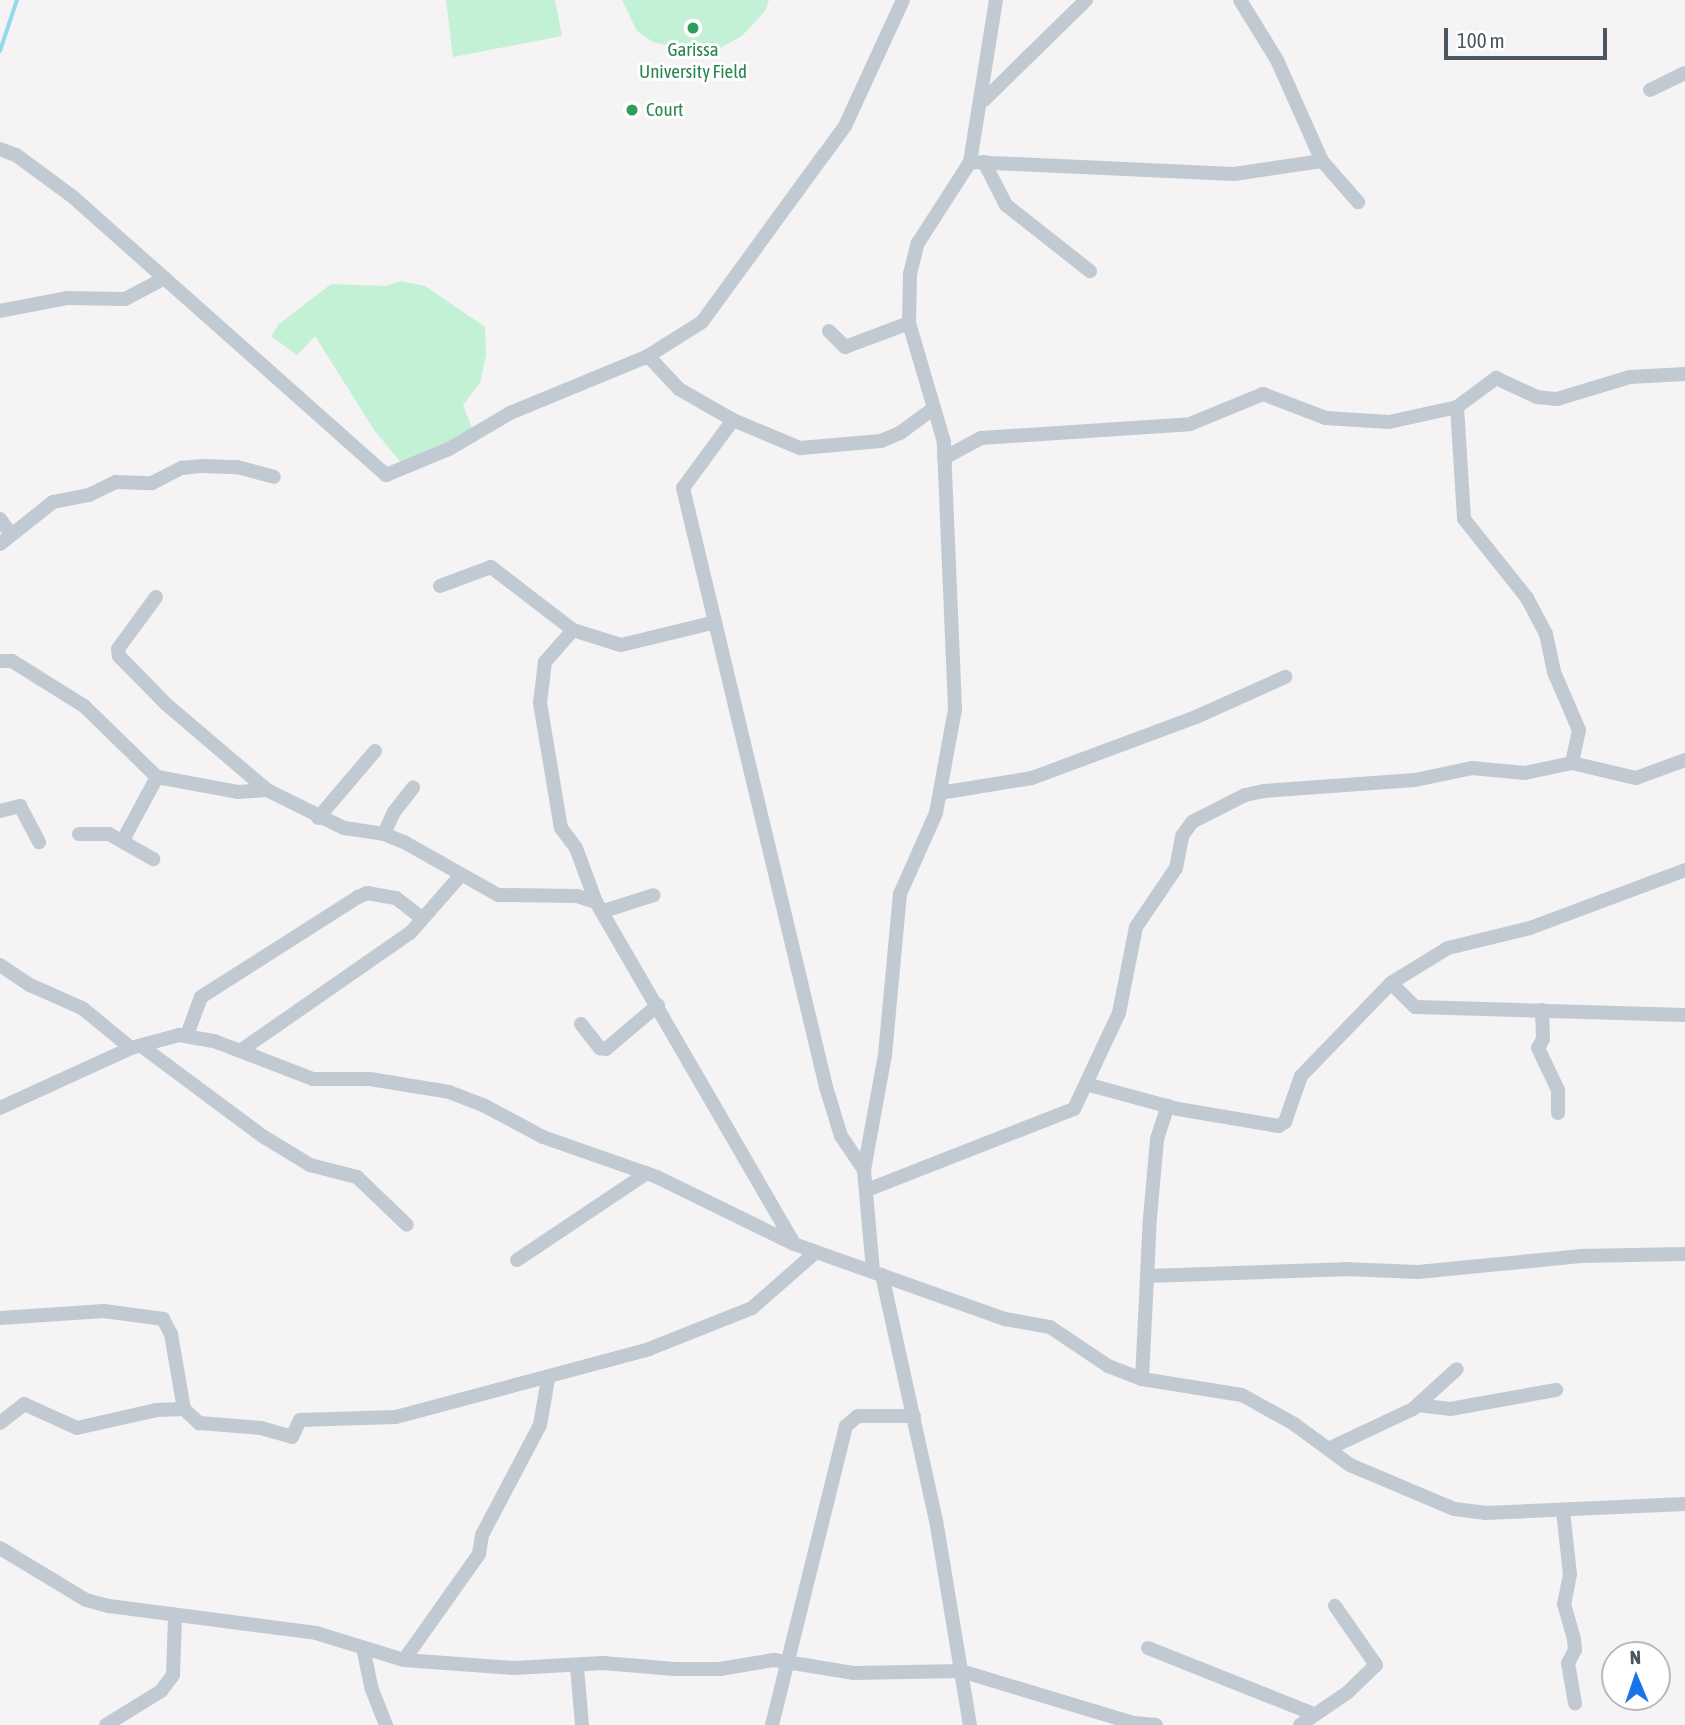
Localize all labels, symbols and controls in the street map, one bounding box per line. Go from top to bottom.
scale bar [1447,14,1610,58]
marker: Garissa University Field [685,20,701,36]
text: 100 m [1457,28,1505,52]
place label: Garissa University Field [639,39,747,83]
place label: Court [646,99,684,121]
marker: Court [624,102,640,118]
north arrow [1601,1641,1671,1711]
text: N [1629,1646,1641,1668]

